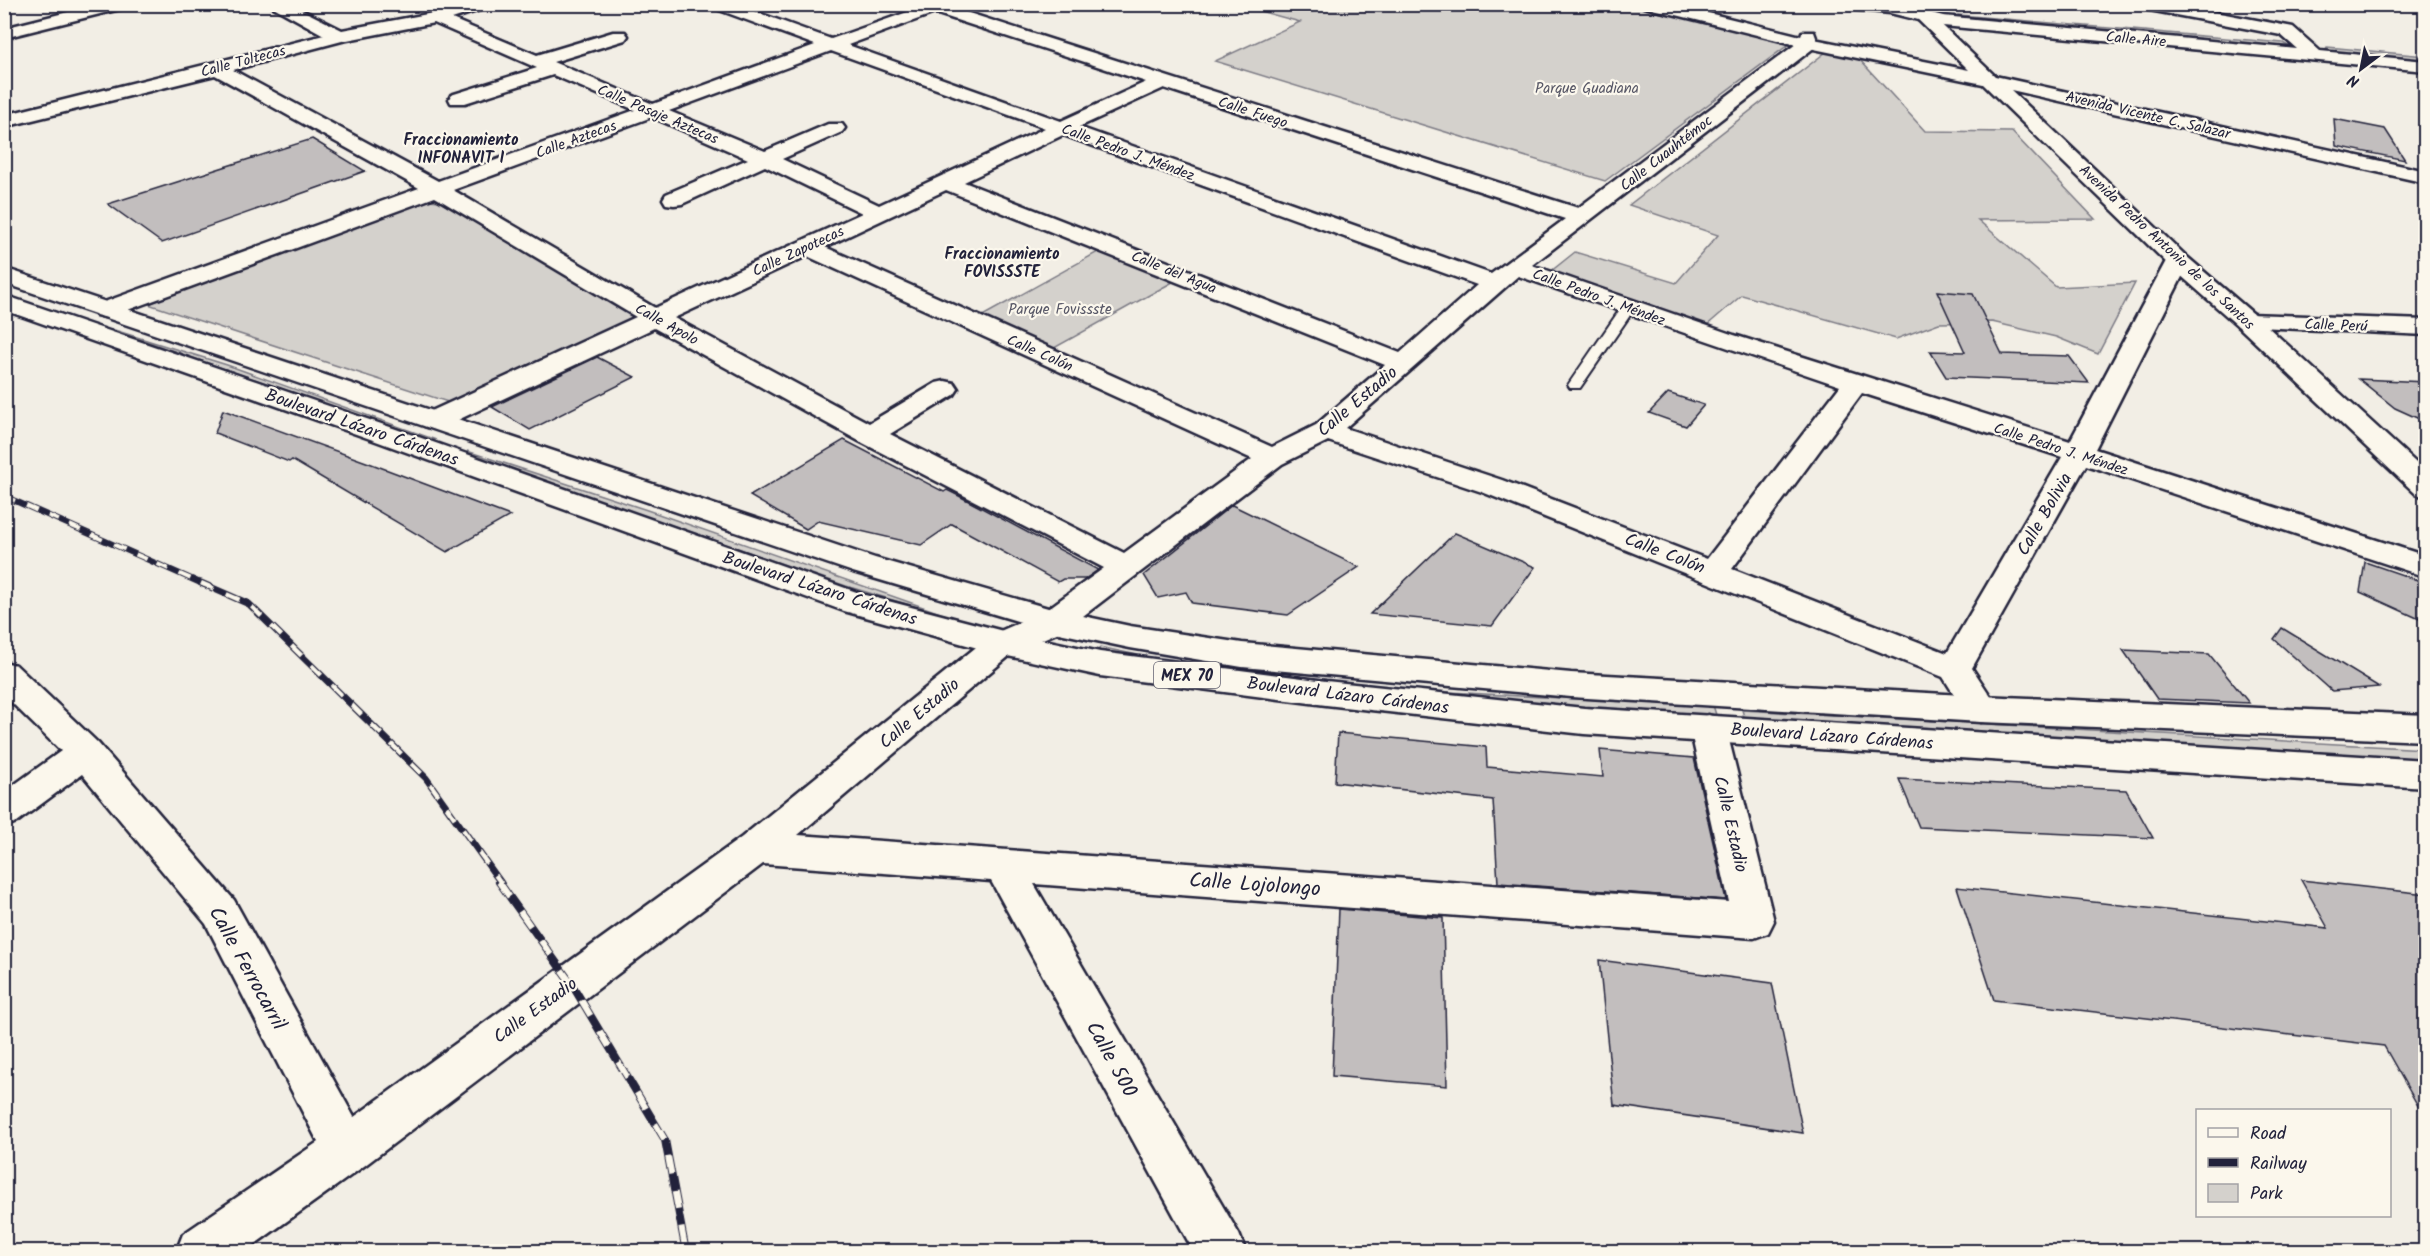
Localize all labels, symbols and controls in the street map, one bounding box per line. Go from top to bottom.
street label: Calle Aire [2105,25,2167,55]
street label: Calle Toltecas [198,39,289,85]
north arrow [2331,39,2391,99]
text: N [2343,67,2365,94]
park label: Parque Guadiana [1535,77,1639,101]
street label: Calle Pasaje Aztecas [593,79,723,152]
street label: Avenida Vicente C. Salazar [2063,85,2234,147]
street label: Calle Fuego [1215,90,1291,136]
street label: Calle Cuauhtémoc [1615,110,1719,198]
street label: Calle Aztecas [533,114,621,166]
street label: Calle Pedro J. Méndez [1058,118,1198,188]
district label: Fraccionamiento INFONAVIT I [403,128,519,171]
street label: Avenida Pedro Antonio de los Santos [2073,159,2260,337]
street label: Calle Zapotecas [748,220,849,284]
district label: Fraccionamiento FOVISSSTE [944,242,1060,285]
street label: Calle del Agua [1127,245,1220,301]
street label: Calle Pedro J. Méndez [1529,263,1669,333]
street label: Calle Apolo [630,297,703,352]
park label: Parque Fovissste [1008,298,1112,322]
street label: Calle Perú [2304,313,2369,339]
street label: Calle Colón [1003,329,1077,379]
street label: Calle Estadio [1311,359,1405,445]
street label: Boulevard Lázaro Cárdenas [261,382,463,475]
street label: Calle Pedro J. Méndez [1990,417,2131,483]
street label: Calle Bolivia [2010,468,2081,562]
street label: Calle Colón [1620,526,1709,583]
street label: Boulevard Lázaro Cárdenas [719,544,921,635]
road number: MEX 70 [1154,662,1220,688]
street label: Boulevard Lázaro Cárdenas [1245,670,1451,723]
street label: Calle Estadio [873,671,967,757]
street label: Boulevard Lázaro Cárdenas [1730,716,1934,759]
street label: Calle Estadio [1704,773,1755,876]
street label: Calle Lojolongo [1188,864,1322,907]
street label: Calle Ferrocarril [199,901,294,1037]
street label: Calle Estadio [488,971,584,1052]
street label: Calle 500 [1076,1015,1145,1104]
legend [2196,1109,2391,1217]
text: Road [2250,1120,2287,1149]
text: Railway [2250,1150,2307,1179]
text: Park [2250,1180,2283,1209]

